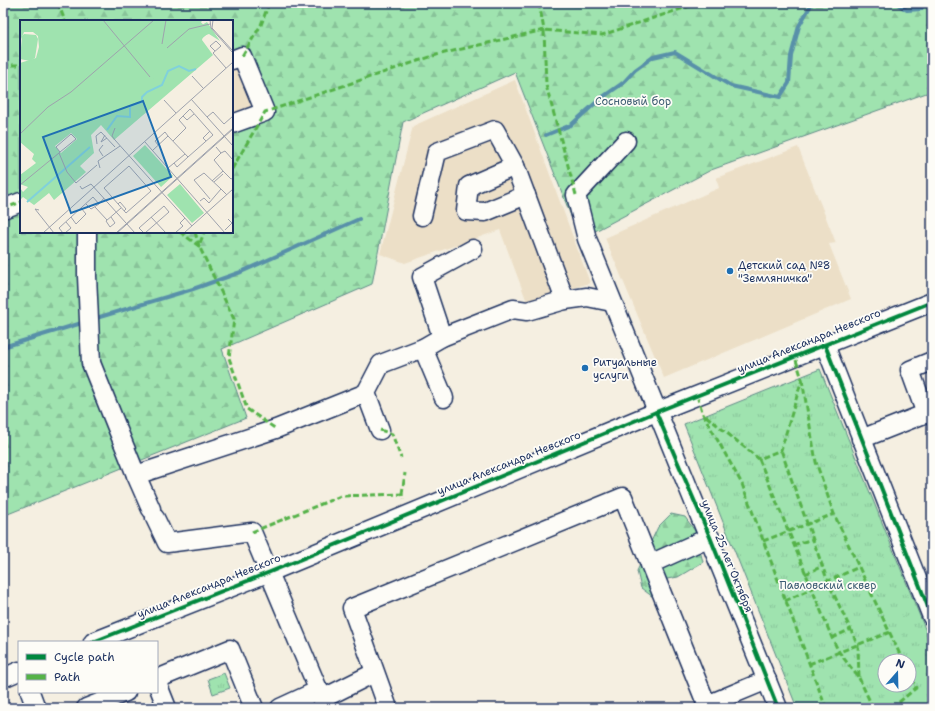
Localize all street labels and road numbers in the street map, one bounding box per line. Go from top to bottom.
street label: улица Александра Невского [735,305,883,377]
street label: улица Александра Невского [435,427,583,499]
street label: улица 25 лет Октября [697,497,757,615]
street label: улица Александра Невского [135,550,283,622]

